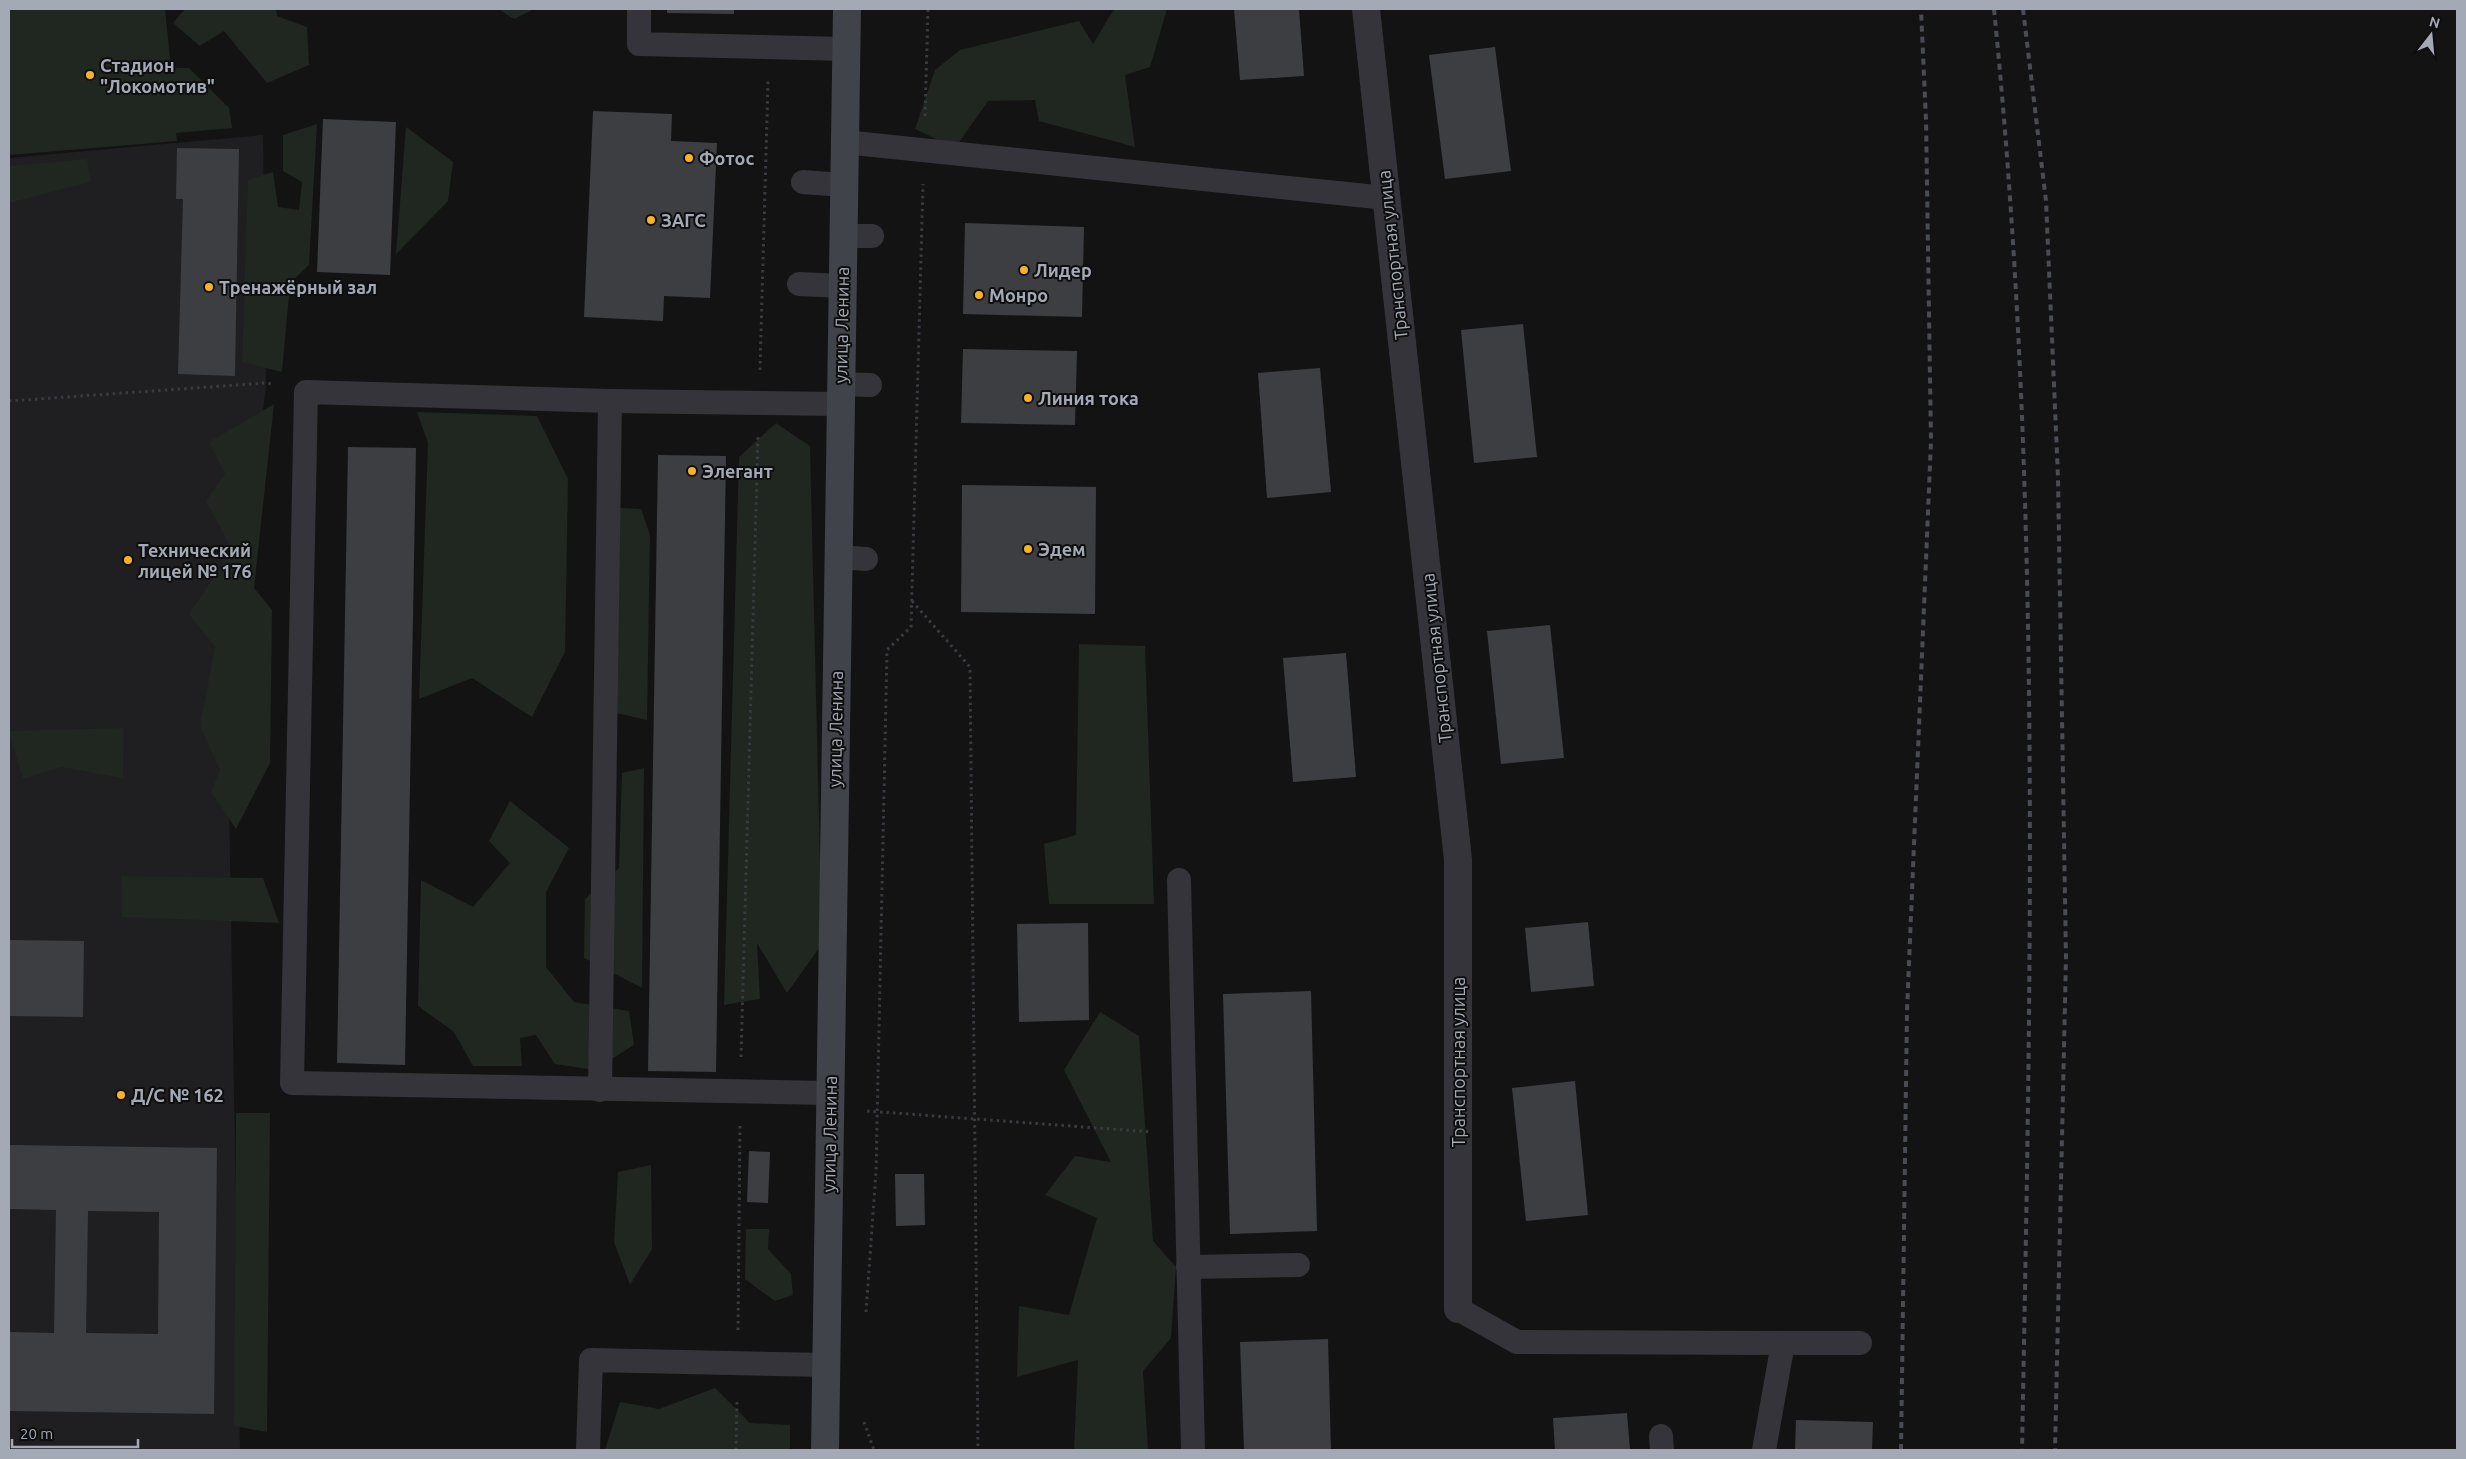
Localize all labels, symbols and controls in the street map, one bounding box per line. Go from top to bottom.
north arrow [2406,10,2456,60]
text: N [2427,13,2442,32]
place label: Стадион "Локомотив" [100,55,215,96]
marker: Стадион "Локомотив" [84,69,96,81]
place label: Фотос [699,148,754,168]
marker: Фотос [683,152,695,164]
street label: Транспортная улица [1373,169,1411,341]
place label: ЗАГС [661,210,706,230]
marker: ЗАГС [645,214,657,226]
place label: Лидер [1034,260,1092,280]
marker: Лидер [1018,264,1030,276]
street label: улица Ленина [830,266,852,384]
place label: Тренажёрный зал [219,277,377,297]
marker: Тренажёрный зал [203,281,215,293]
place label: Монро [989,285,1048,305]
marker: Монро [973,289,985,301]
place label: Линия тока [1038,388,1139,408]
marker: Линия тока [1022,392,1034,404]
place label: Элегант [702,461,773,481]
marker: Элегант [686,465,698,477]
place label: Эдем [1038,539,1086,559]
place label: Технический лицей № 176 [138,540,252,581]
marker: Эдем [1022,543,1034,555]
marker: Технический лицей № 176 [122,554,134,566]
street label: Транспортная улица [1417,572,1455,744]
street label: улица Ленина [824,670,846,788]
street label: Транспортная улица [1448,977,1468,1147]
street label: улица Ленина [818,1075,840,1193]
place label: Д/С № 162 [131,1085,224,1105]
marker: Д/С № 162 [115,1089,127,1101]
scale bar [12,1416,139,1448]
text: 20 m [20,1425,53,1442]

